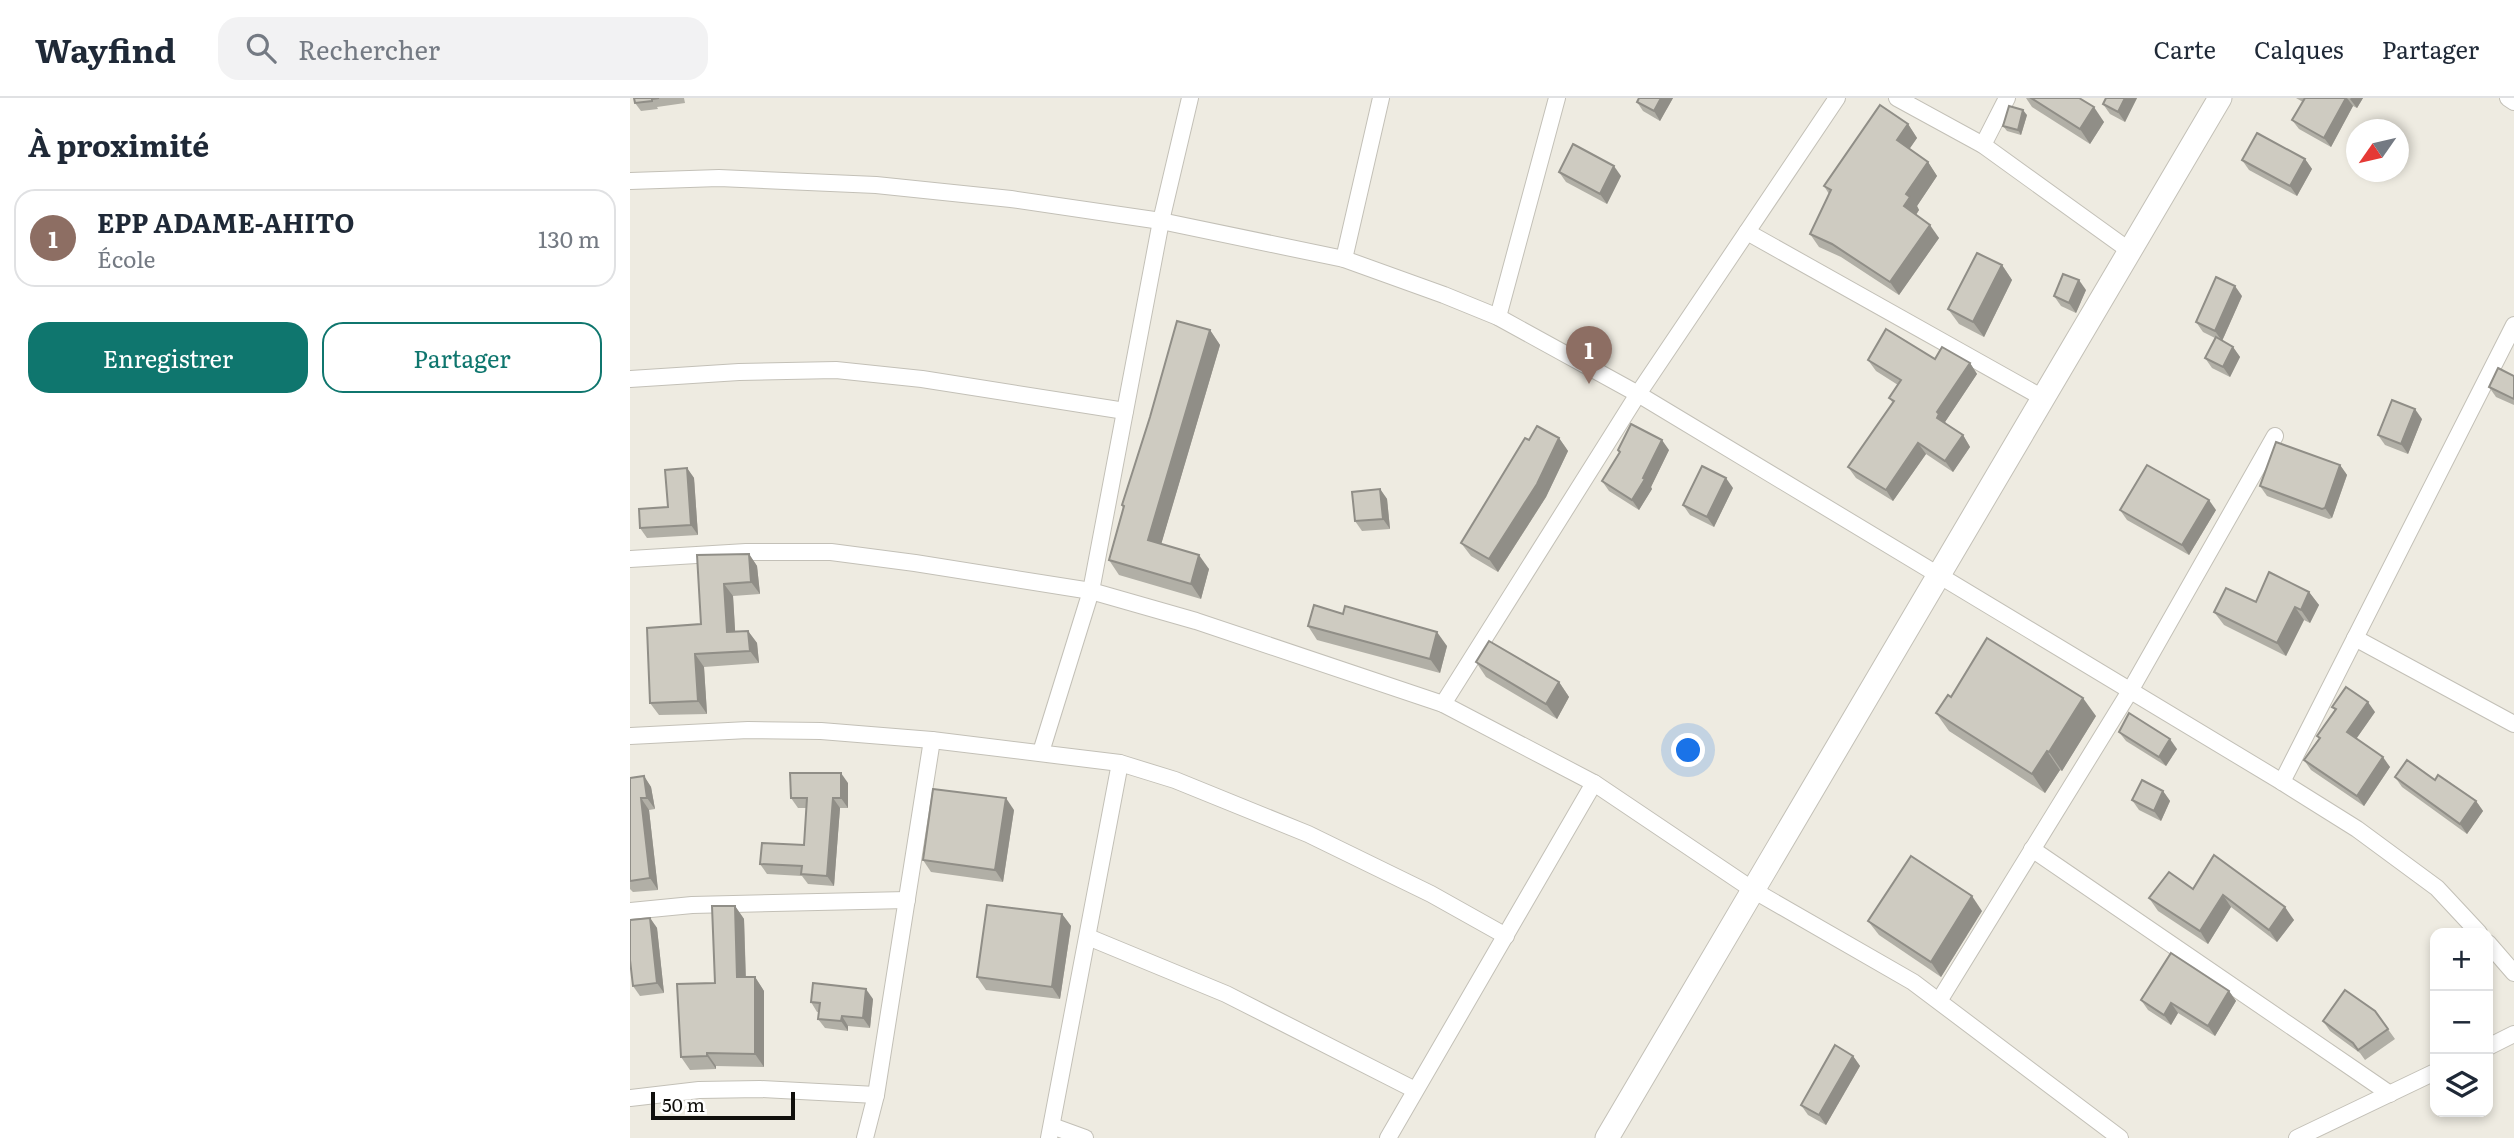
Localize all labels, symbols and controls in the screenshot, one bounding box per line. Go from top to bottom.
search box [218,17,708,80]
text: Wayfind [35,24,176,73]
icon: search [242,29,280,67]
text: Rechercher [298,29,440,68]
text: Carte [2153,31,2216,66]
text: Calques [2254,31,2344,66]
text: Partager [2382,31,2479,66]
north arrow [2346,119,2409,182]
text: À proximité [28,122,209,166]
text: EPP ADAME-AHITO [97,202,355,241]
text: 1 [48,221,58,255]
text: 130 m [538,221,600,255]
text: École [97,241,156,275]
button: Enregistrer [28,322,308,393]
button: Partager [322,322,602,393]
pin: 1 [1566,326,1612,384]
your location [1671,733,1705,767]
map controls [2430,928,2493,1117]
button: + [2430,928,2493,991]
button: − [2430,991,2493,1054]
button: layers [2430,1054,2493,1117]
scale bar [651,1089,794,1121]
text: 50 m [662,1090,705,1118]

